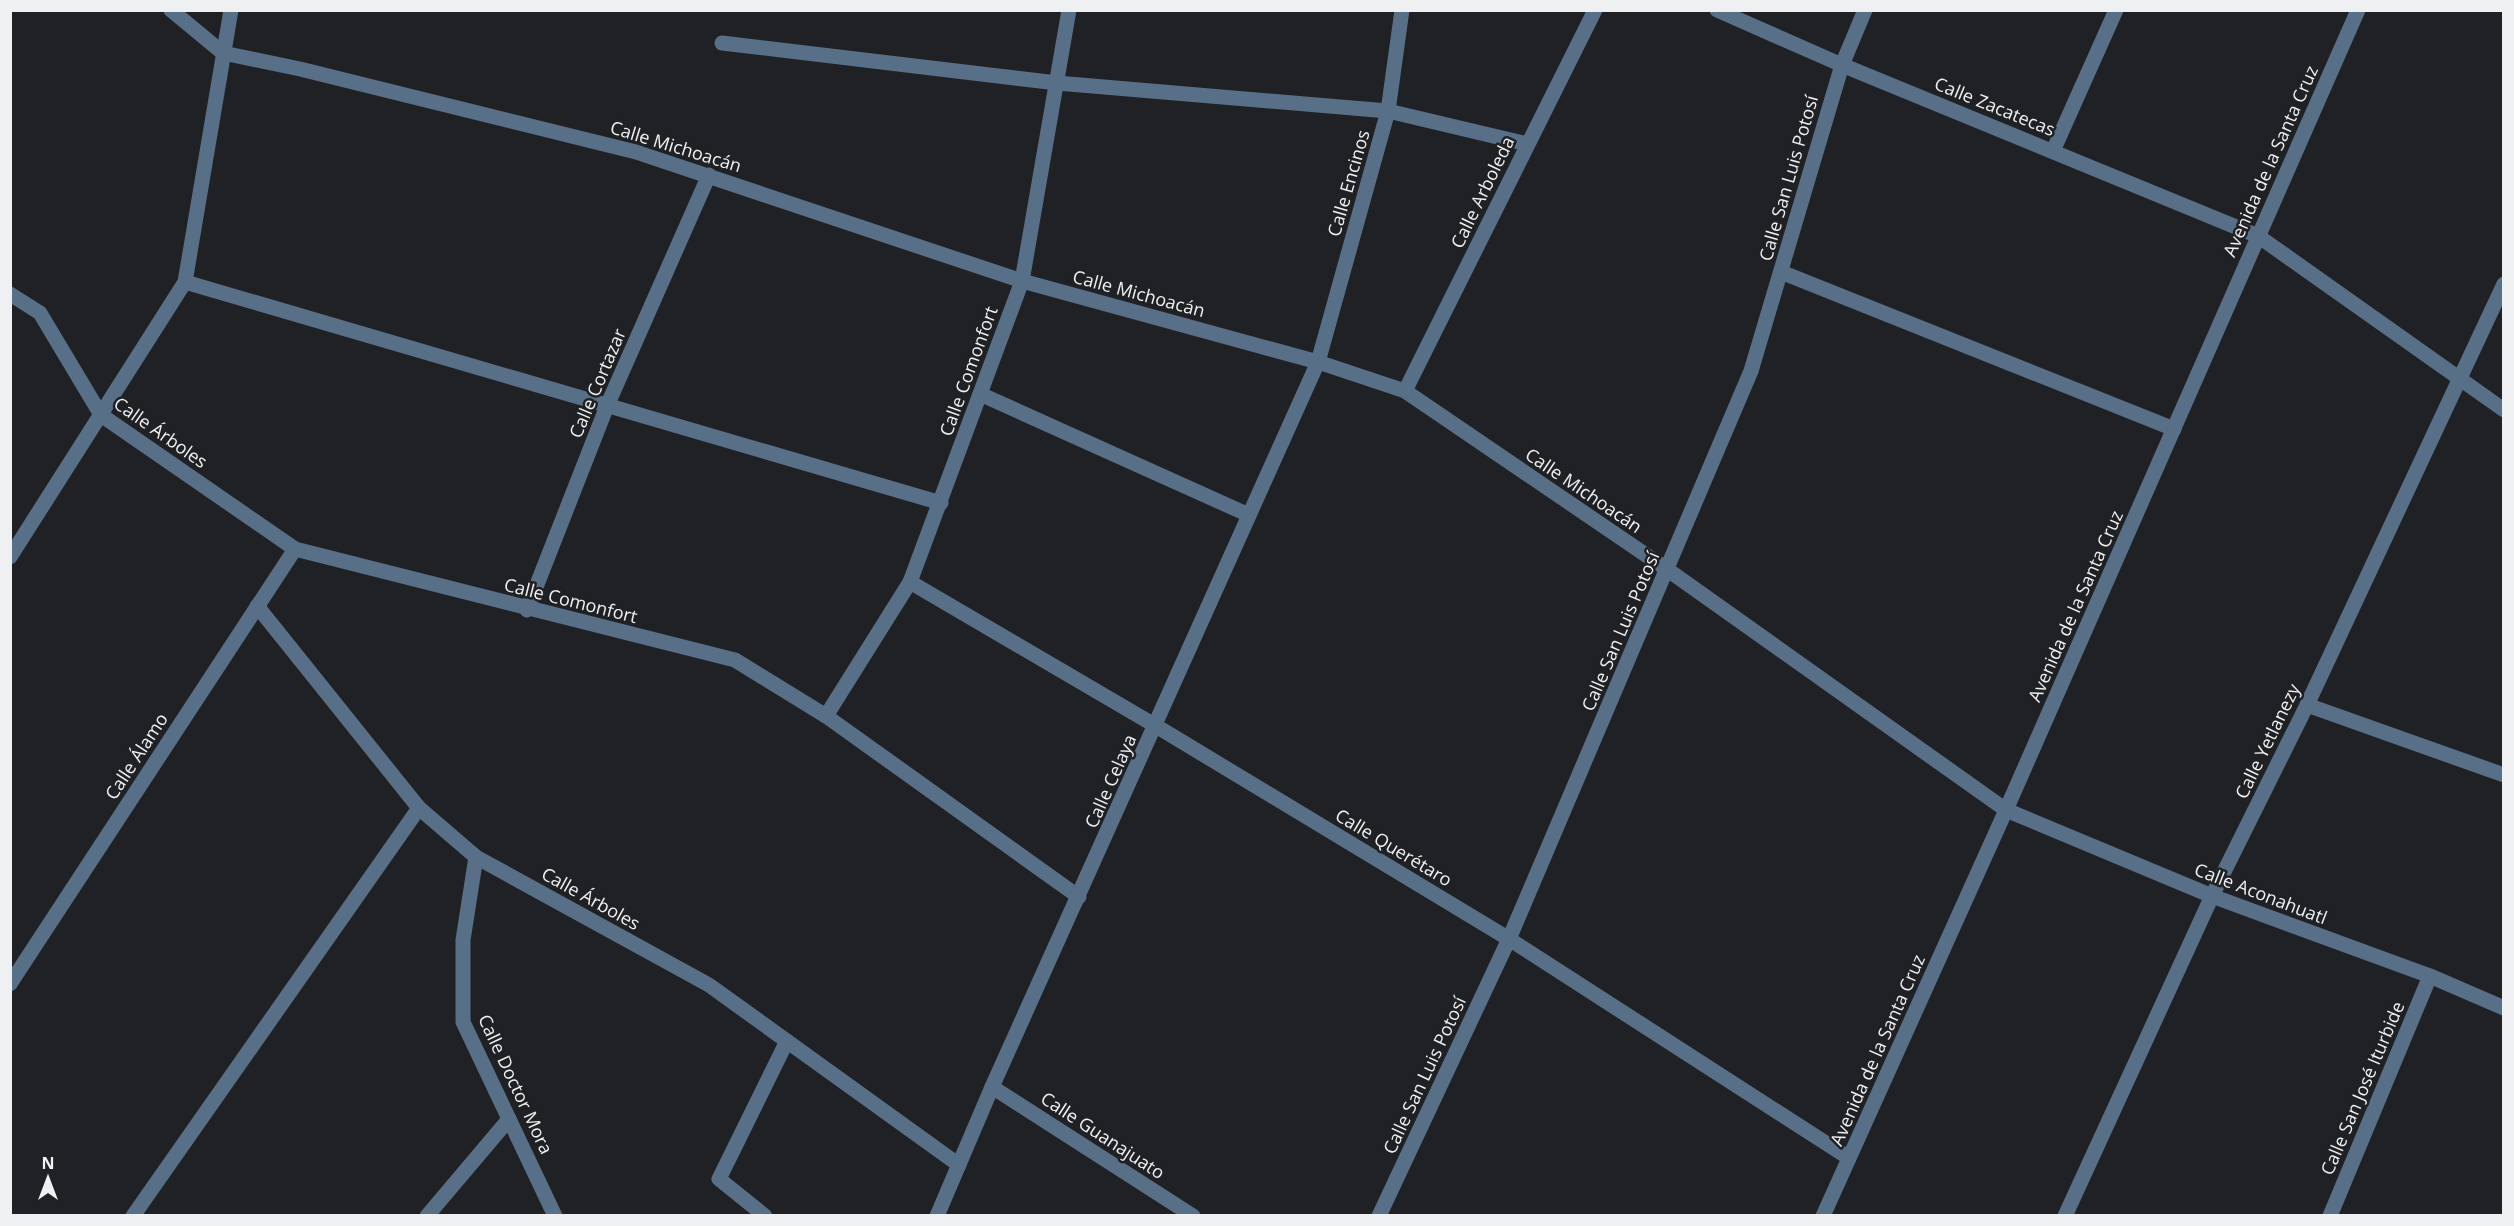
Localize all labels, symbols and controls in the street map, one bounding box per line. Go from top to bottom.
street label: Avenida de la Santa Cruz [2217,62,2323,260]
street label: Calle Zacatecas [1931,71,2059,141]
street label: Calle San Luis Potosí [1753,92,1823,264]
street label: Calle Michoacán [607,115,745,177]
street label: Calle Encinos [1321,127,1375,239]
street label: Calle Arboleda [1445,132,1519,252]
street label: Calle Michoacán [1070,264,1208,322]
street label: Calle Comonfort [933,303,1003,439]
street label: Calle Cortazar [563,324,631,442]
street label: Calle Árboles [109,391,213,473]
street label: Calle Michoacán [1521,442,1647,538]
street label: Avenida de la Santa Cruz [2022,507,2128,705]
street label: Calle San Luis Potosí [1576,547,1665,714]
street label: Calle Comonfort [502,572,640,628]
street label: Calle Yetlanezy [2229,679,2306,802]
street label: Calle Álamo [99,708,173,804]
street label: Calle Celaya [1079,730,1141,832]
street label: Calle Querétaro [1331,803,1457,891]
street label: Calle Aconahuatl [2191,857,2331,929]
street label: Calle Árboles [538,861,644,935]
street label: Avenida de la Santa Cruz [1824,951,1930,1149]
street label: Calle San Luis Potosí [1377,992,1471,1158]
street label: Calle San José Iturbide [2315,998,2409,1178]
street label: Calle Doctor Mora [473,1010,559,1158]
street label: Calle Guanajuato [1036,1086,1170,1184]
north arrow [18,1148,78,1208]
text: N [41,1152,55,1174]

